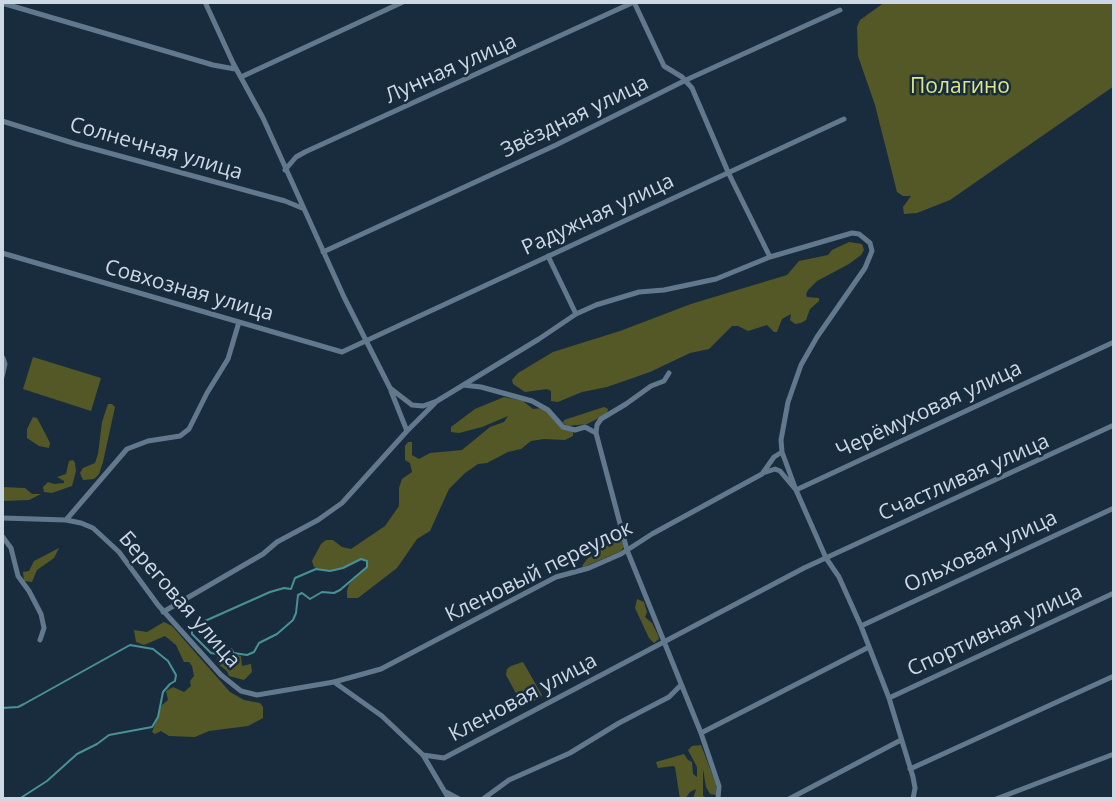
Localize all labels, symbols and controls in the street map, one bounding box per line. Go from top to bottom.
street label: Лунная улица [381,29,521,109]
street label: Звёздная улица [497,70,653,164]
park label: Полагино [910,74,1010,100]
street label: Солнечная улица [67,112,245,186]
street label: Радужная улица [518,169,678,261]
street label: Совхозная улица [102,255,276,327]
street label: Черёмуховая улица [832,356,1026,464]
street label: Счастливая улица [875,429,1053,527]
street label: Ольховая улица [901,506,1061,598]
street label: Кленовый переулок [441,516,637,628]
street label: Береговая улица [113,527,245,673]
street label: Спортивная улица [904,579,1086,683]
street label: Кленовая улица [445,648,601,748]

